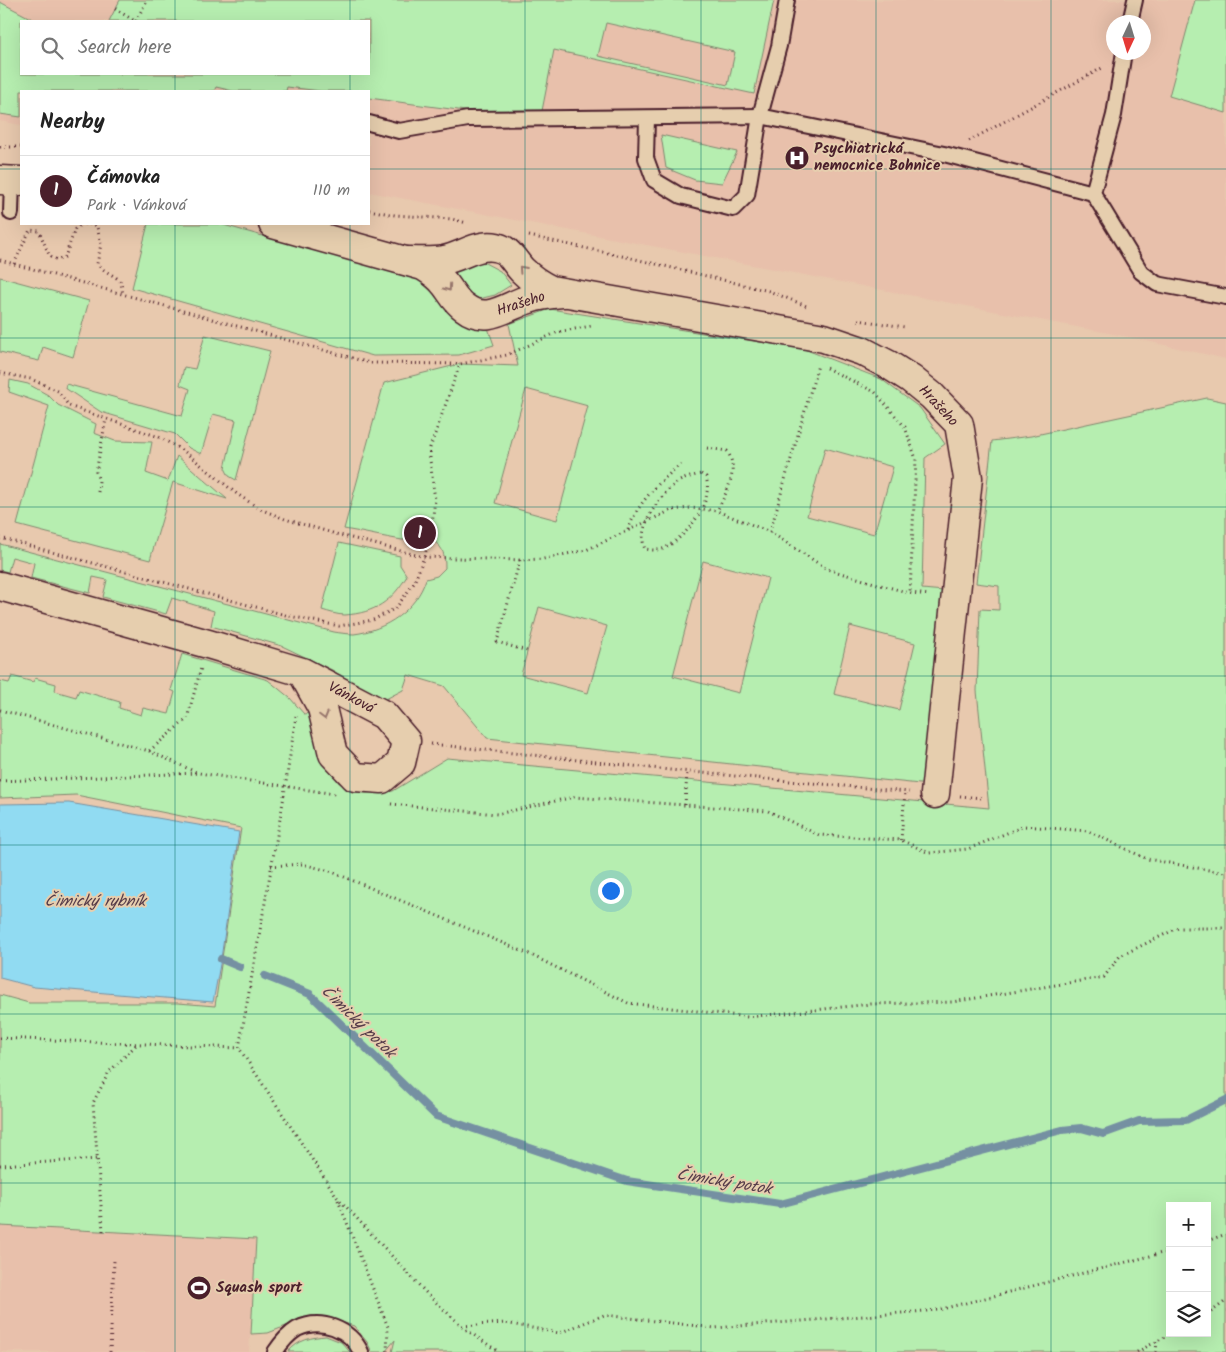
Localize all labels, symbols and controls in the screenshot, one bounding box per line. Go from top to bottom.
north arrow [1106,15,1151,60]
search box [20,20,370,75]
text: Search here [78,33,172,63]
icon: search [38,34,66,62]
text: Nearby [40,106,105,139]
place label: Psychiatrická nemocnice Bohnice [814,137,941,178]
hospital icon: Psychiatrická nemocnice Bohnice [784,145,810,171]
text: Čámovka [87,163,160,193]
text: 1 [54,178,58,203]
text: 110 m [313,178,350,203]
text: Park · Vánková [87,193,186,218]
one-way arrow [519,266,528,275]
one-way arrow [442,282,451,292]
street label: Hrašeho [494,285,549,323]
street label: Hrašeho [912,380,964,433]
pin: 1 [404,514,436,552]
street label: Vánková [323,676,381,721]
one-way arrow [318,711,328,719]
your location [598,878,624,904]
water label: Čimický rybník [44,889,148,914]
water label: Čimický potok [315,980,403,1066]
water label: Čimický potok [675,1162,776,1202]
map controls [1166,1202,1211,1337]
button: + [1166,1202,1211,1247]
button: − [1166,1247,1211,1292]
sports icon: Squash sport [186,1275,212,1301]
place label: Squash sport [216,1276,303,1300]
button: layers [1166,1292,1211,1337]

